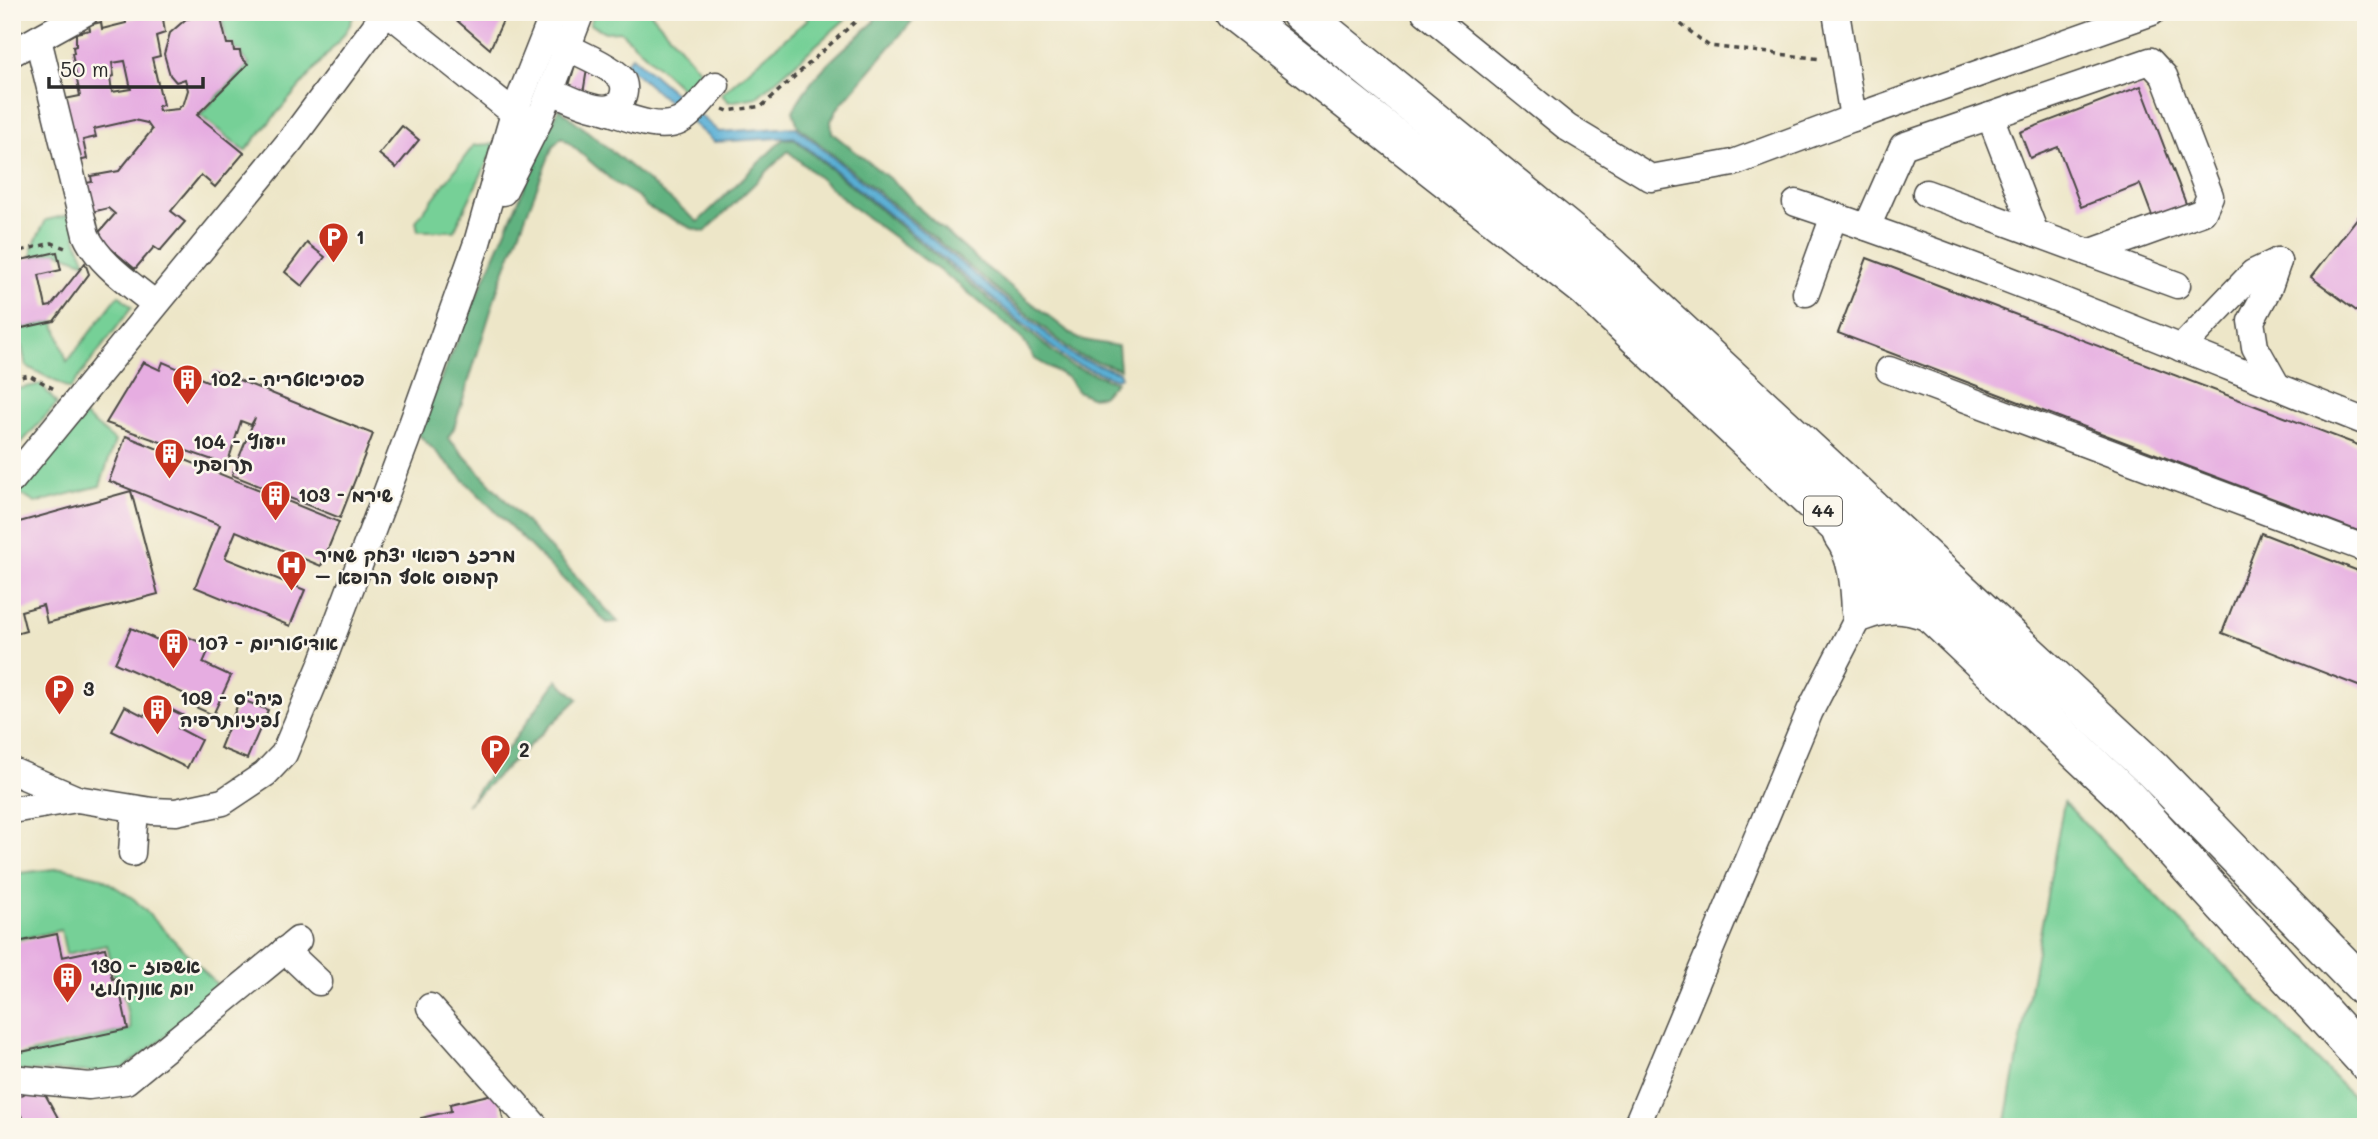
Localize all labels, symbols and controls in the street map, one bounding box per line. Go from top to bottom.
scale bar [49,46,203,90]
text: 50 m [60,55,109,82]
parking icon: 1 [316,220,350,264]
place label: 1 [356,224,364,249]
building icon: 102 - פסיכיאטריה [170,362,204,406]
place label: 102 - פסיכיאטריה [210,366,365,391]
place label: 104 - ייעוץ תרופתי [193,429,286,476]
building icon: 104 - ייעוץ תרופתי [153,436,187,480]
building icon: 103 - שירמ [258,478,292,522]
place label: 103 - שירמ [298,482,394,507]
road number: 44 [1804,496,1842,526]
place label: מרכז רפואי יצחק שמיר – קמפוס אסף הרופא [315,542,516,590]
hospital icon: מרכז רפואי יצחק שמיר – קמפוס אסף הרופא [275,549,309,593]
building icon: 107 - אודיטוריום [157,626,191,670]
place label: 107 - אודיטוריום [197,630,338,655]
parking icon: 3 [43,672,77,716]
place label: 3 [83,676,94,701]
place label: 109 - ביה"ס לפיזיותרפיה [180,685,283,732]
building icon: 109 - ביה"ס לפיזיותרפיה [140,692,174,736]
parking icon: 2 [479,733,513,777]
place label: 2 [519,737,530,762]
place label: 130 - אשפוז יום אונקולוגי [90,953,200,1001]
building icon: 130 - אשפוז יום אונקולוגי [50,960,84,1004]

